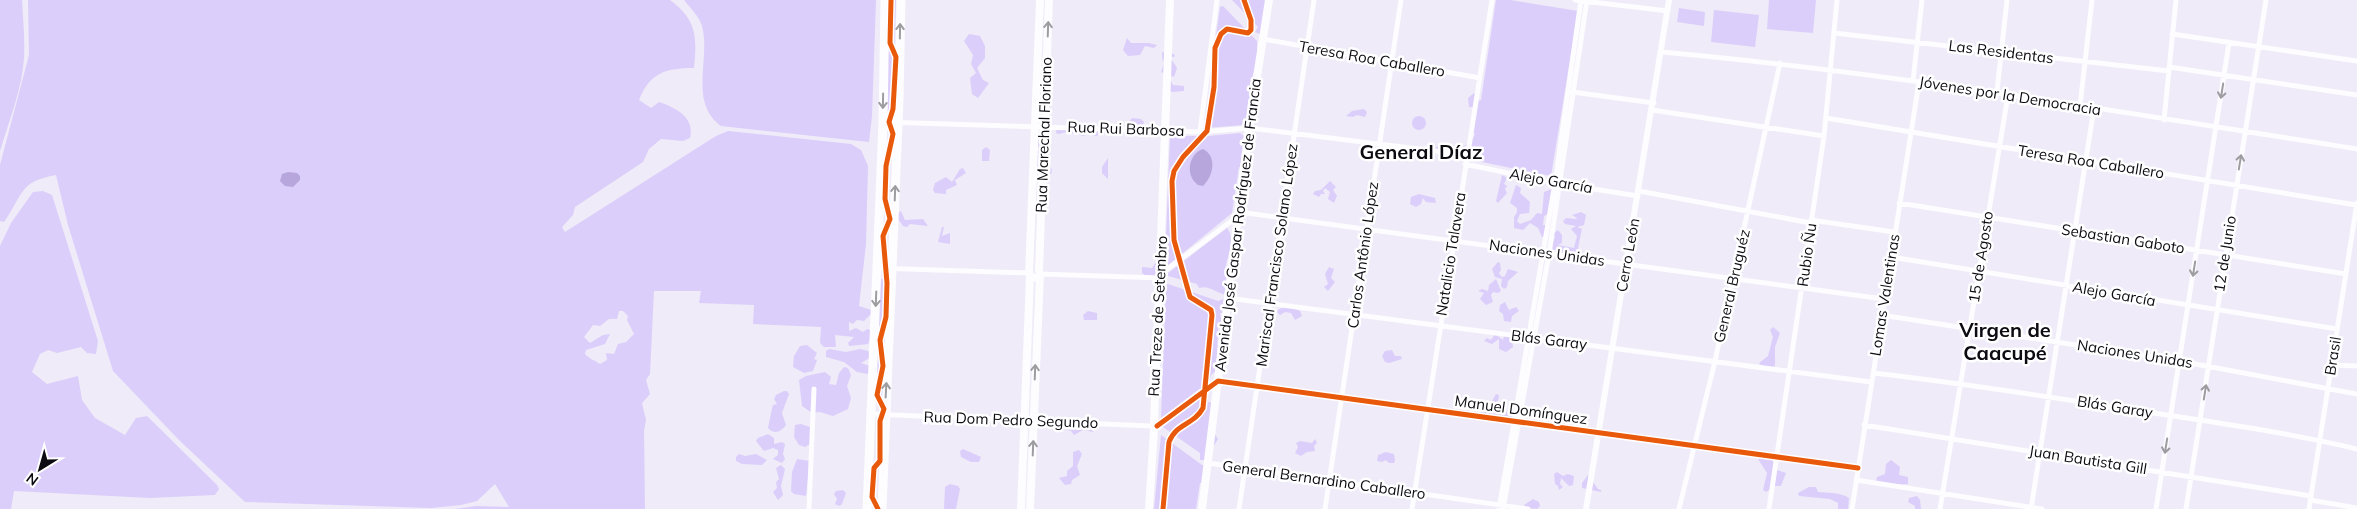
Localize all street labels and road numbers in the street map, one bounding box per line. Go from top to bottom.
street label: Teresa Roa Caballero [1298,36,1447,81]
street label: Las Residentas [1948,36,2055,67]
street label: Rua Marechal Floriano [1031,57,1056,213]
street label: Jóvenes por la Democracia [1918,72,2102,119]
street label: Avenida José Gaspar Rodríguez de Francia [1210,77,1265,373]
street label: Rua Rui Barbosa [1067,117,1185,140]
street label: Teresa Roa Caballero [2017,141,2166,182]
street label: Mariscal Francisco Solano López [1251,142,1302,368]
street label: Alejo García [1508,164,1594,197]
street label: Carlos Antônio López [1343,180,1382,329]
street label: Natalicio Talavera [1431,191,1470,317]
street label: 15 de Agosto [1964,210,1997,304]
street label: 12 de Junio [2209,214,2240,294]
street label: Cerro León [1612,216,1643,293]
street label: Sebastian Gaboto [2060,219,2186,258]
street label: Rubio Ñu [1793,222,1820,288]
street label: General Bruguéz [1709,227,1754,344]
street label: Lomas Valentinas [1865,233,1904,357]
street label: Rua Treze de Setembro [1144,235,1171,397]
street label: Naciones Unidas [1488,235,1606,270]
street label: Alejo García [2071,277,2157,310]
street label: Blás Garay [1510,325,1588,354]
street label: Naciones Unidas [2076,335,2194,372]
street label: Brasil [2320,335,2345,377]
street label: Manuel Domínguez [1453,391,1589,428]
street label: Blás Garay [2076,391,2154,422]
street label: Rua Dom Pedro Segundo [923,407,1099,432]
street label: Juan Bautista Gill [2028,441,2148,478]
street label: General Bernardino Caballero [1221,456,1427,503]

